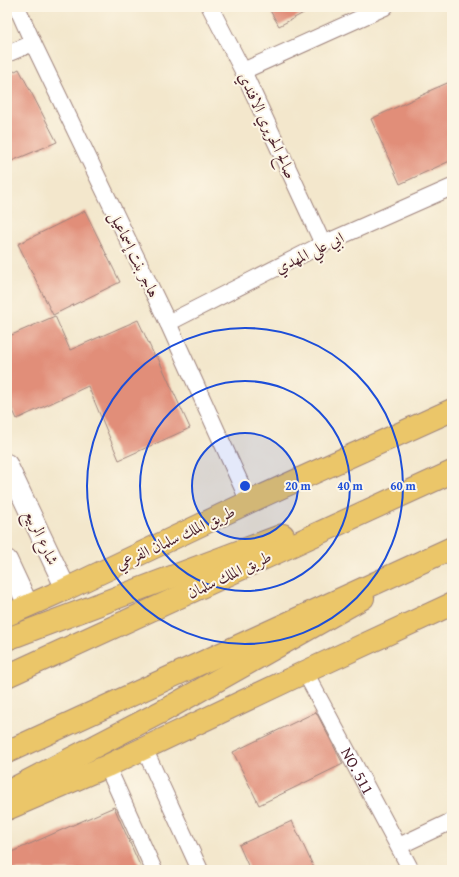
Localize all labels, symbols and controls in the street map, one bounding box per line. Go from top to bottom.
street label: صالح الحريري الافندي [231,68,303,183]
street label: هاجر بنت إسماعيل [104,207,166,301]
street label: ابي علي المهدي [270,225,349,283]
text: 20 m [285,477,311,494]
text: 40 m [337,477,363,494]
text: 60 m [390,477,416,494]
centre of rings [238,479,252,493]
street label: طريق الملك سلمان الفرعي [112,501,238,573]
street label: شارع الربيع [15,505,65,570]
street label: طريق الملك سلمان [184,546,274,602]
street label: NO. 511 [335,743,380,799]

